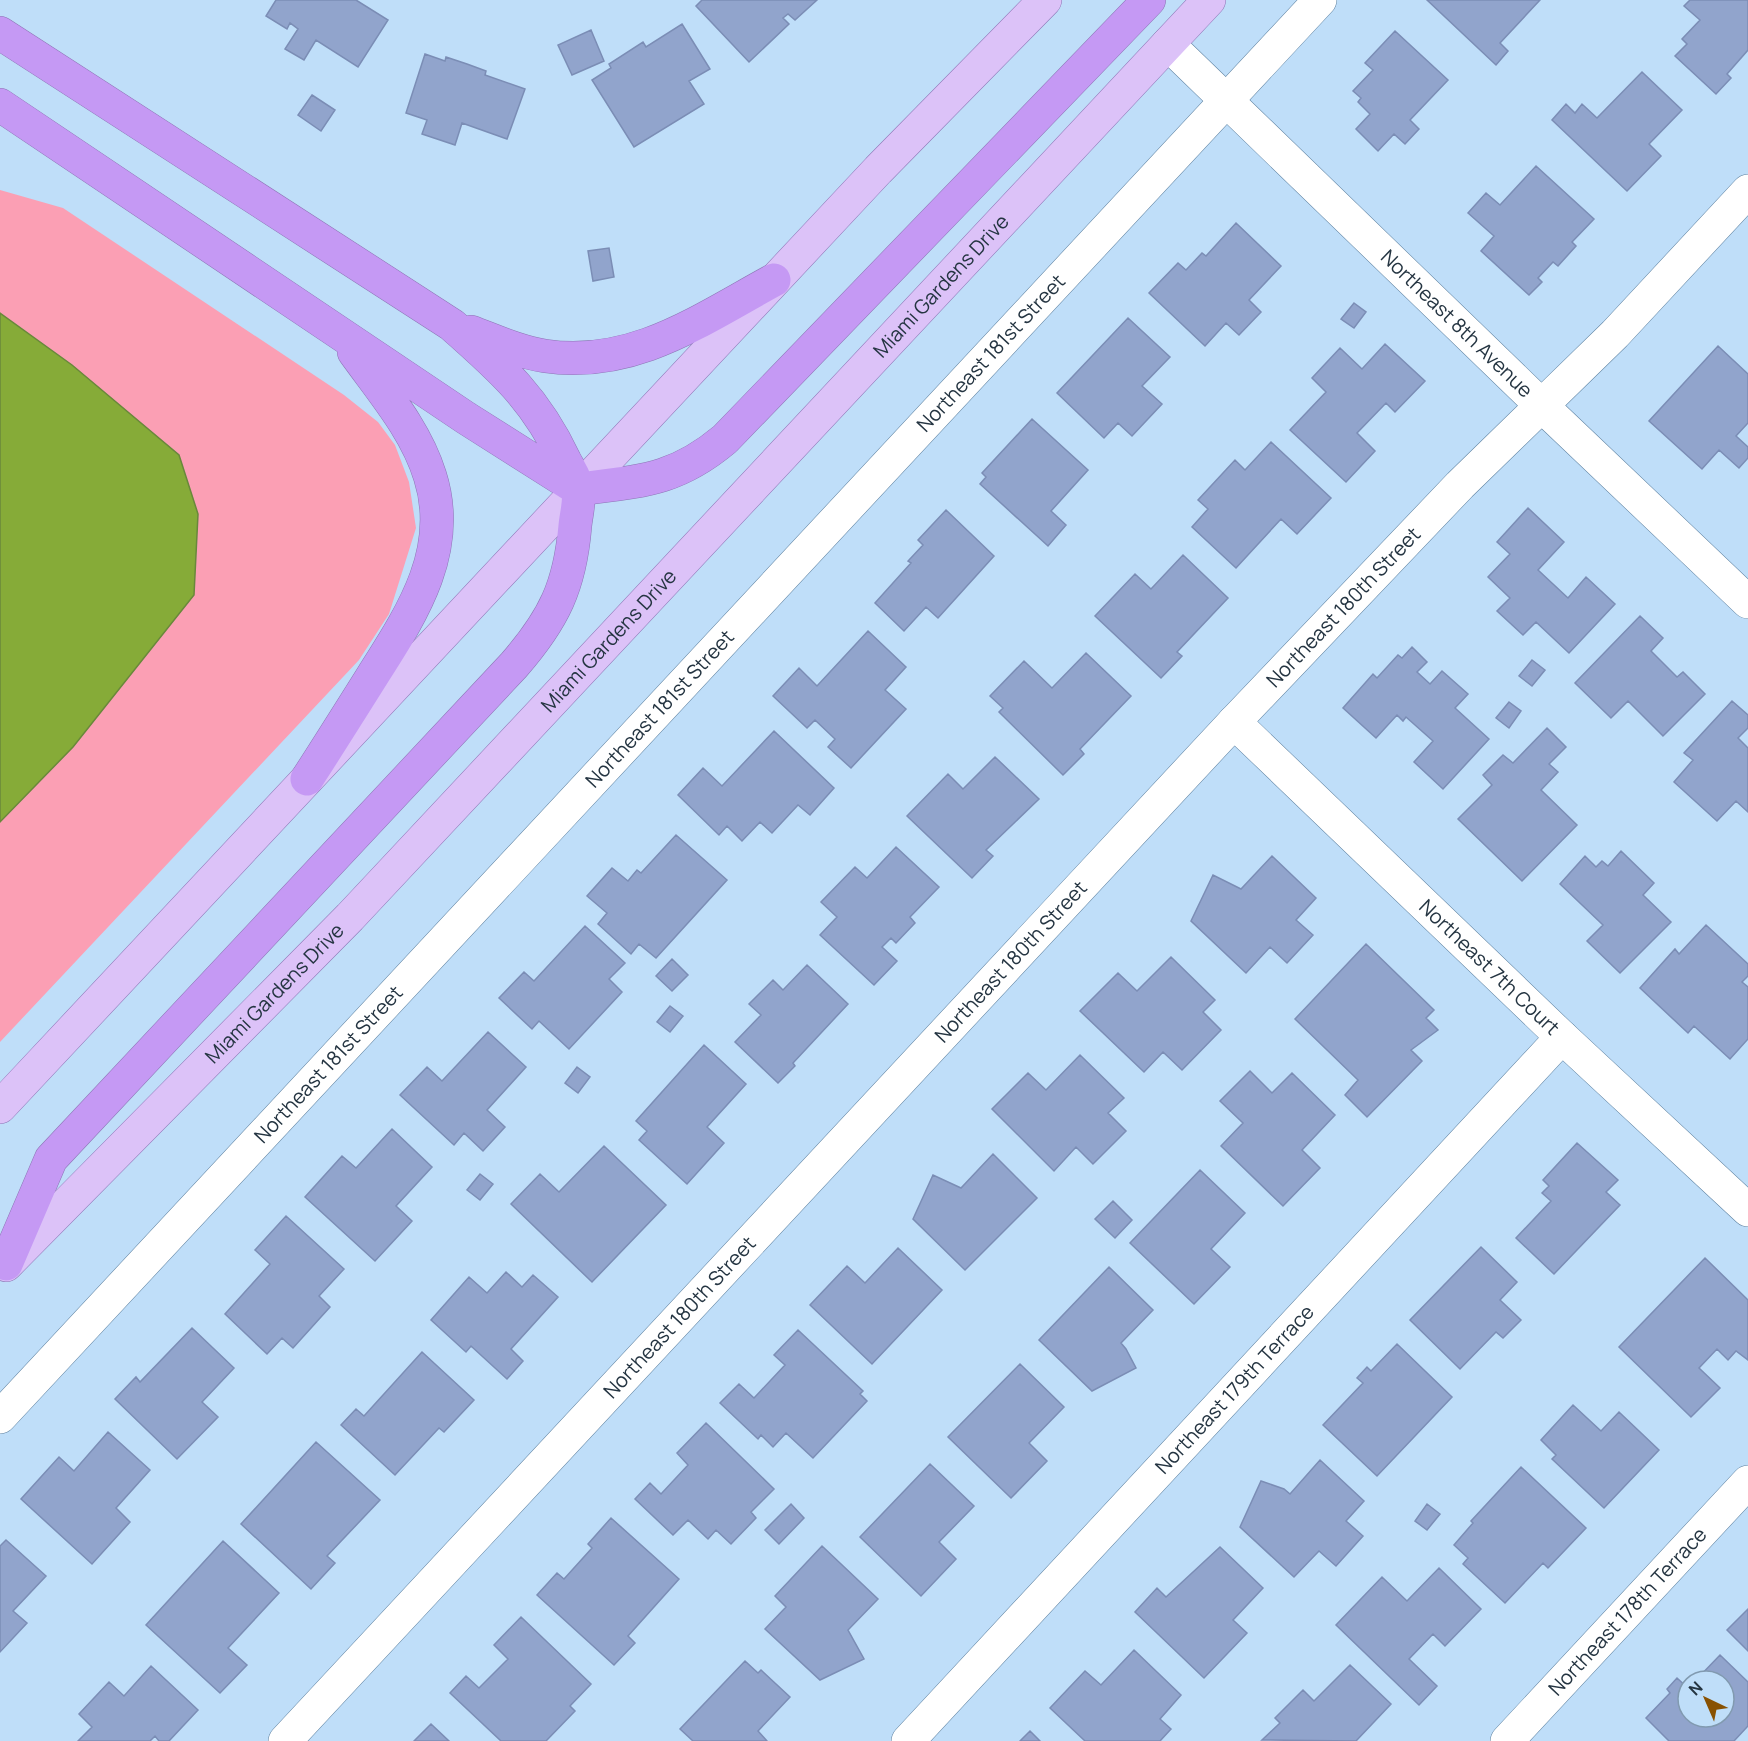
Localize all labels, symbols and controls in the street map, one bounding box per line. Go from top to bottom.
street label: Miami Gardens Drive [867,208,1015,363]
street label: Northeast 8th Avenue [1375,243,1539,403]
street label: Northeast 181st Street [910,268,1071,437]
street label: Northeast 180th Street [1260,521,1426,693]
street label: Miami Gardens Drive [535,563,682,718]
street label: Northeast 181st Street [579,624,740,793]
street label: Northeast 180th Street [928,874,1093,1048]
street label: Northeast 7th Court [1414,893,1566,1041]
street label: Miami Gardens Drive [199,917,350,1069]
street label: Northeast 181st Street [248,979,408,1149]
street label: Northeast 180th Street [597,1230,761,1404]
street label: Northeast 179th Terrace [1149,1299,1320,1479]
street label: Northeast 178th Terrace [1544,1522,1712,1700]
north arrow [1676,1669,1736,1729]

